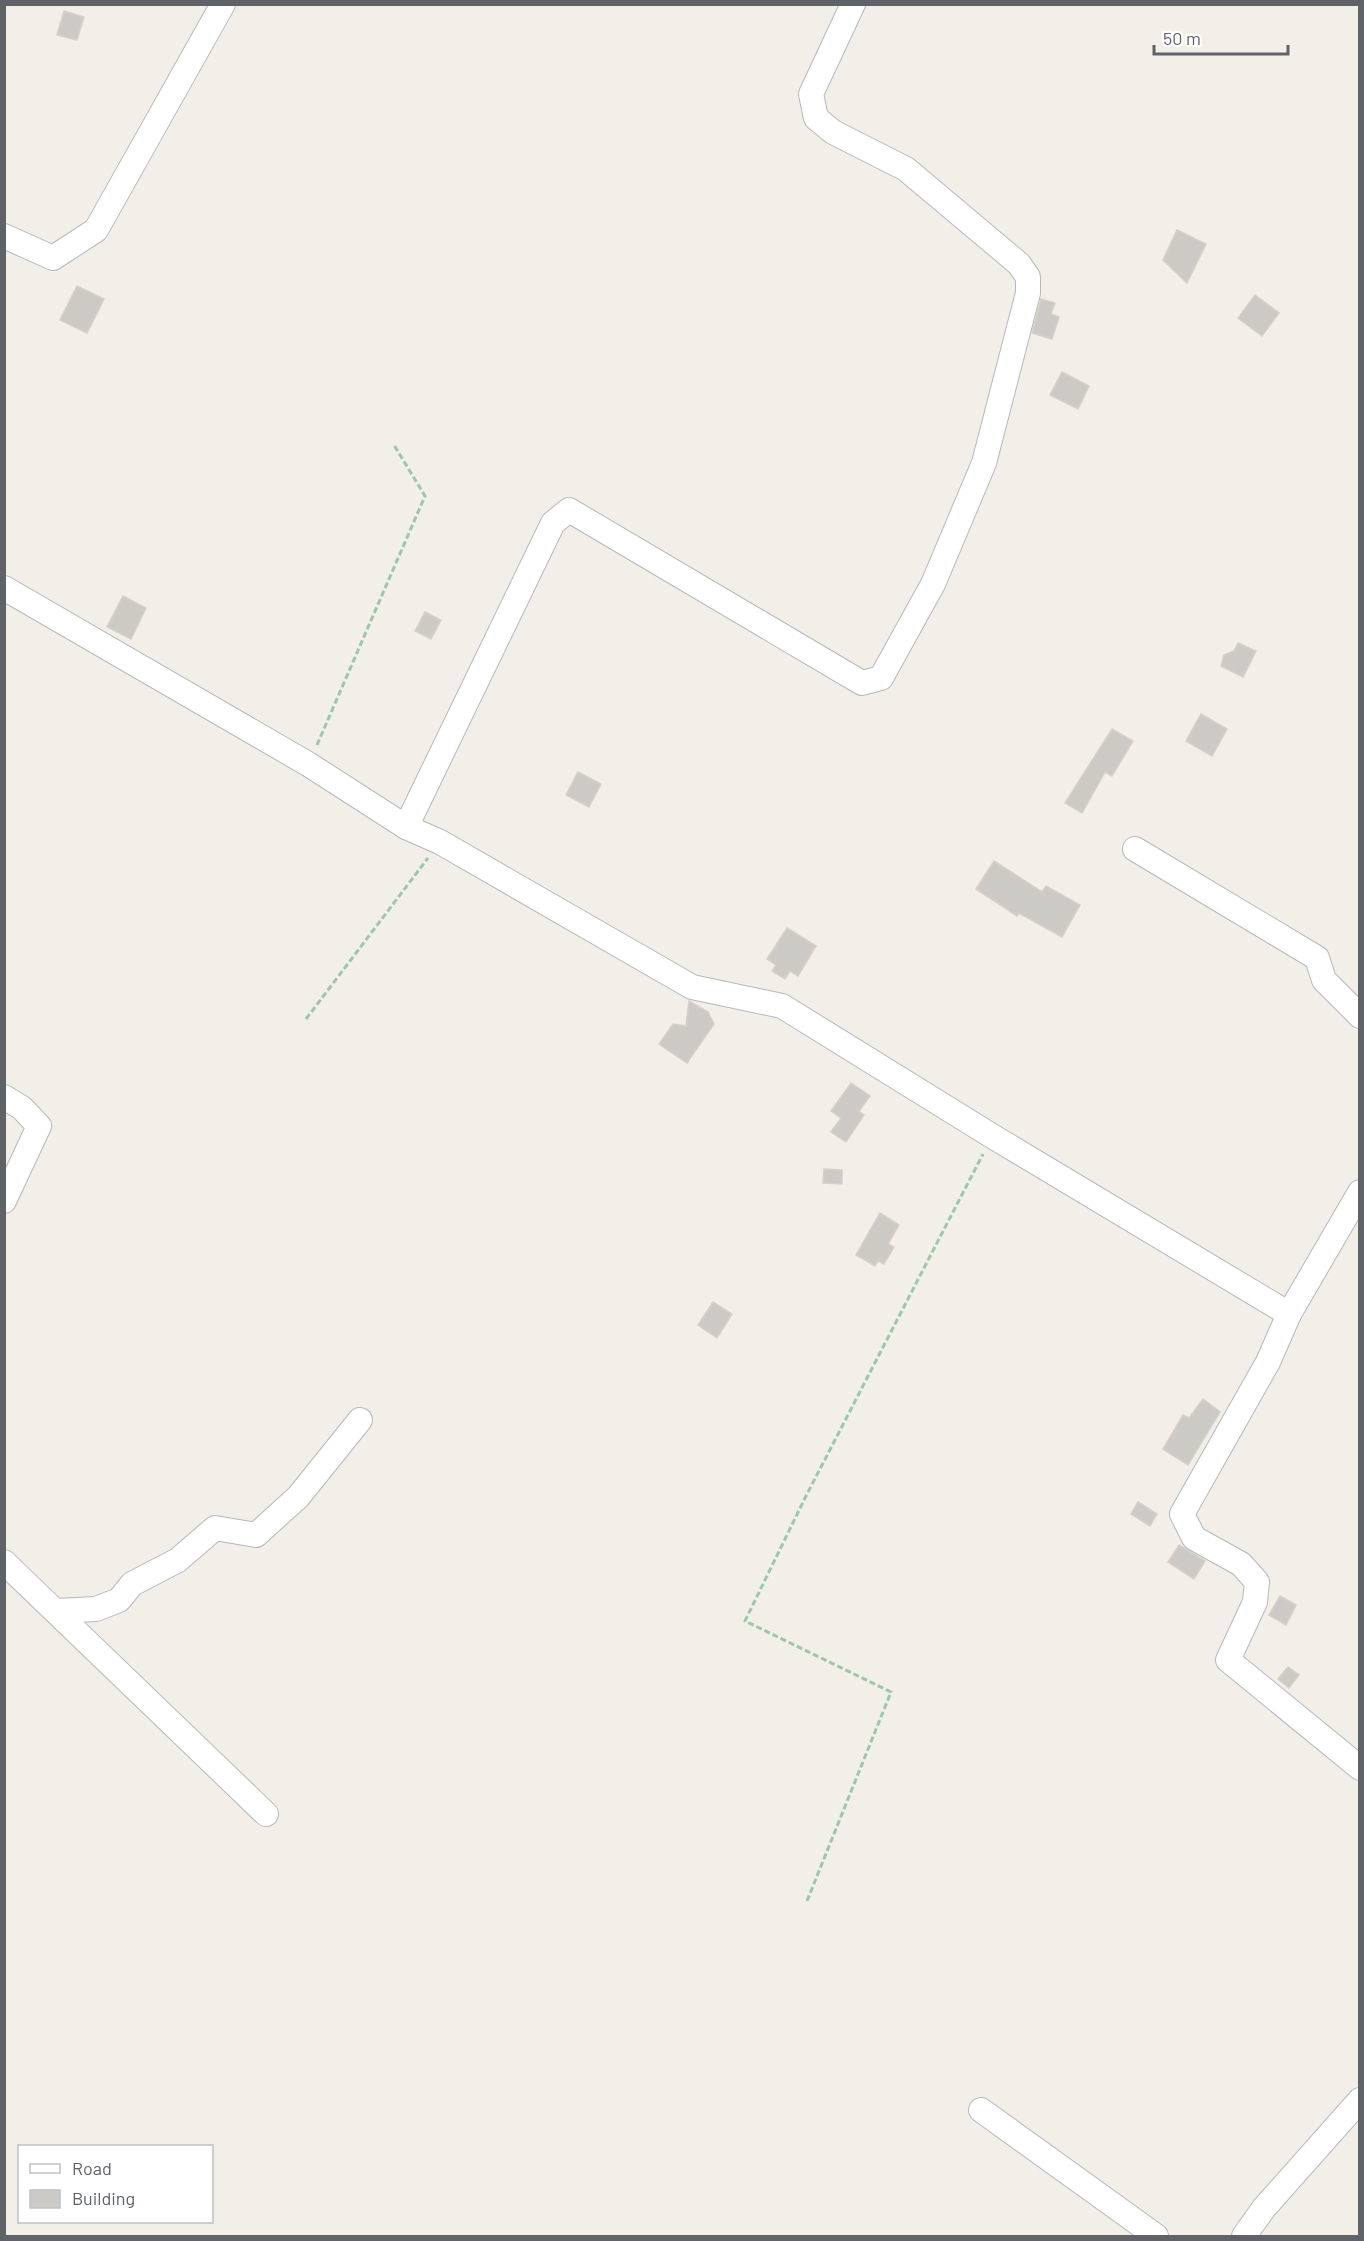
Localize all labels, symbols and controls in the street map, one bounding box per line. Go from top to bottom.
scale bar [1154,18,1288,56]
text: 50 m [1163,27,1201,49]
legend [18,2145,213,2223]
text: Road [72,2157,112,2179]
text: Building [72,2187,135,2209]

